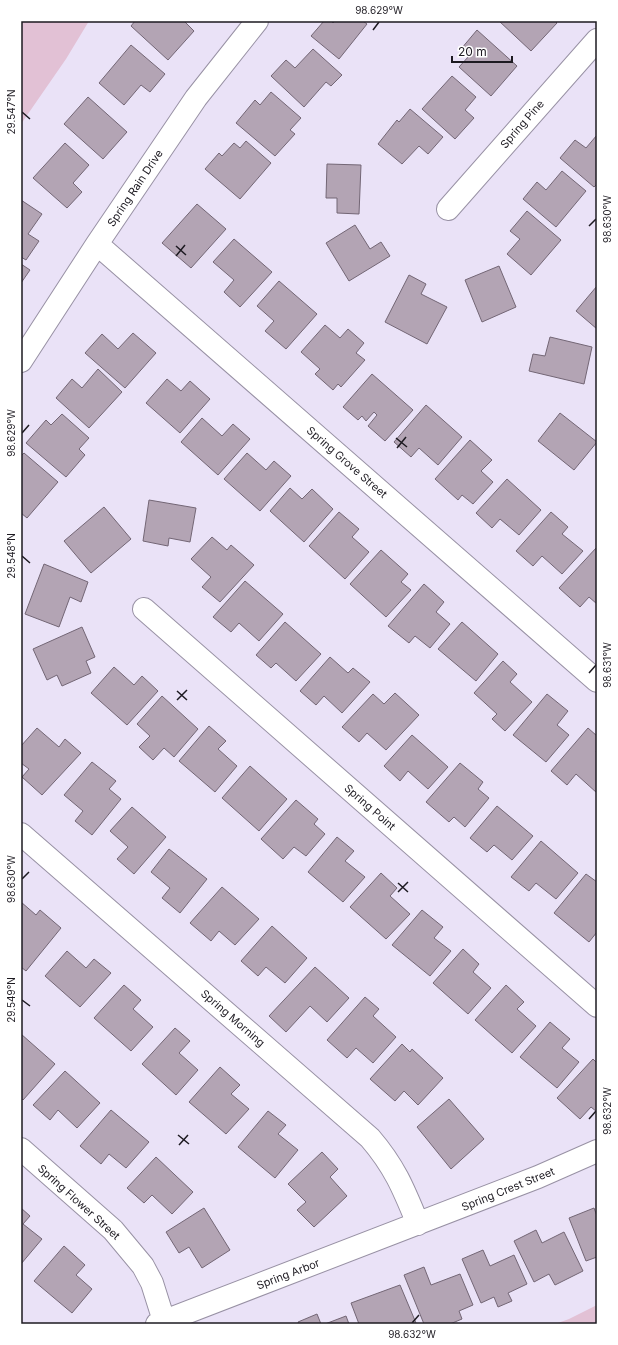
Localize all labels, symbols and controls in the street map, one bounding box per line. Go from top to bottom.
text: 98.629°W [355,4,403,16]
scale bar [452,38,512,64]
text: 20 m [458,44,487,59]
text: 29.547°N [5,89,17,135]
street label: Spring Pine [497,97,547,151]
street label: Spring Rain Drive [104,147,166,229]
text: 98.630°W [601,195,613,243]
text: 98.629°W [5,409,17,457]
street label: Spring Grove Street [304,423,390,501]
text: 29.548°N [5,533,17,579]
text: 98.631°W [601,642,613,688]
street label: Spring Point [341,781,399,833]
text: 98.630°W [5,855,17,903]
text: 29.549°N [5,977,17,1023]
street label: Spring Morning [198,986,268,1050]
text: 98.632°W [601,1087,613,1135]
street label: Spring Flower Street [35,1161,123,1243]
street label: Spring Crest Street [459,1164,557,1214]
street label: Spring Arbor [254,1256,322,1292]
text: 98.632°W [388,1328,436,1340]

